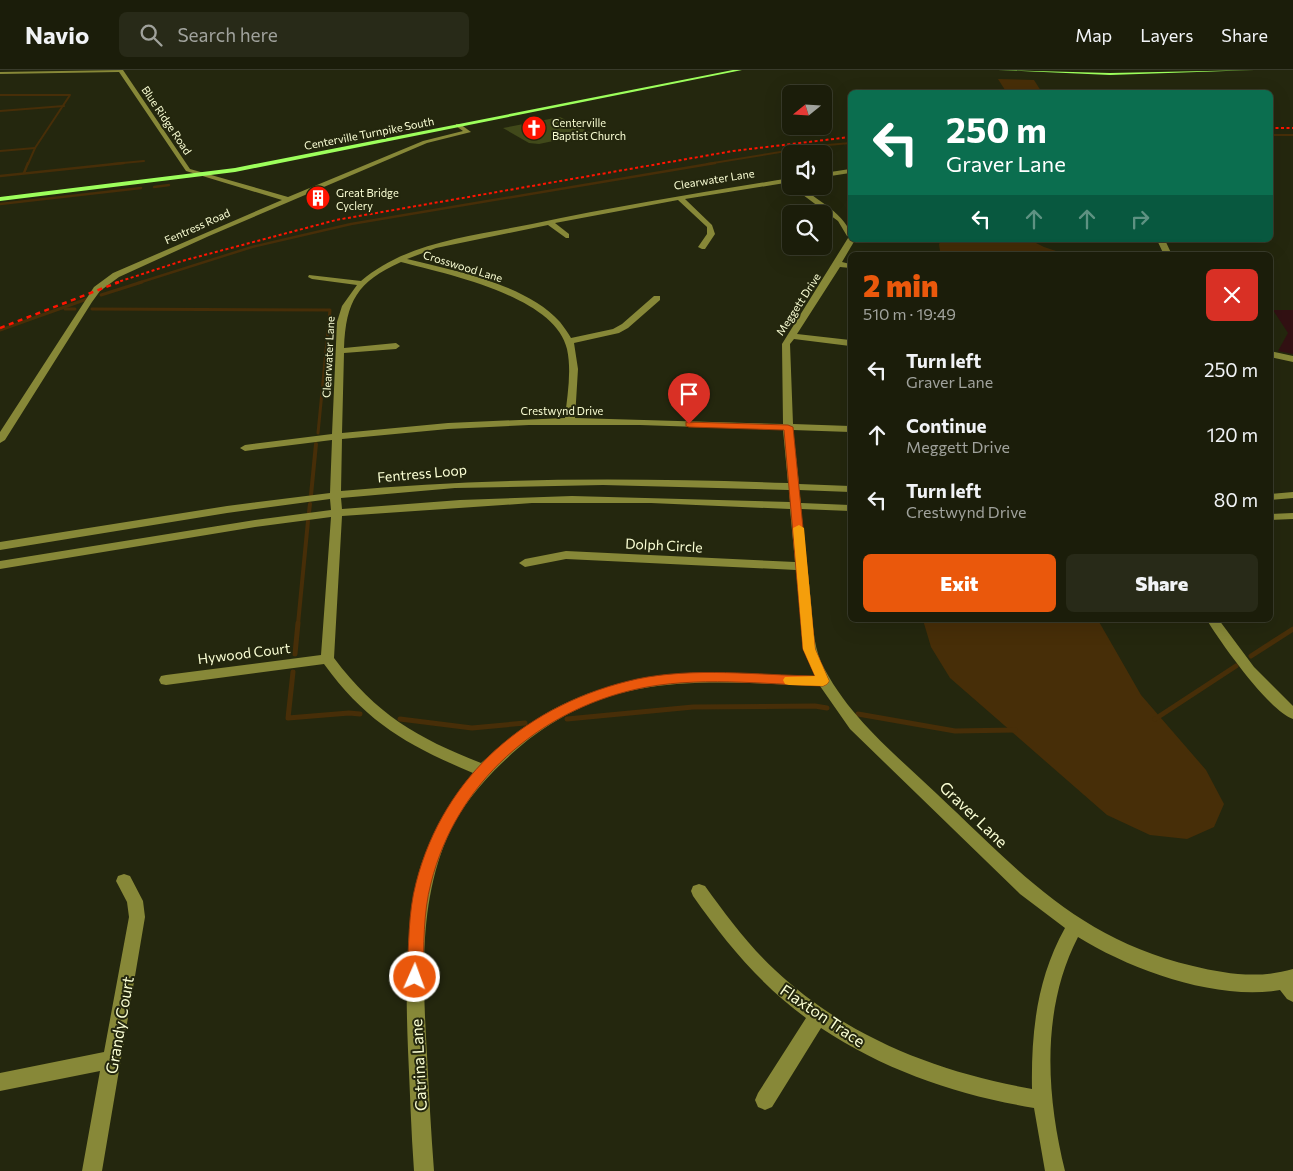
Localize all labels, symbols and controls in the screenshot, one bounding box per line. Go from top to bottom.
search box [119,12,469,57]
text: Navio [25,20,89,49]
icon: search [137,21,165,49]
text: Search here [177,23,278,46]
text: Map [1075,24,1112,46]
text: Layers [1140,24,1193,46]
text: Share [1221,24,1268,46]
street label: Blue Ridge Road [139,83,195,157]
north arrow [782,85,832,135]
map controls [782,85,832,255]
text: 250 m [946,107,1047,150]
icon: left [863,110,928,175]
street label: Centerville Turnpike South [303,114,435,152]
church icon: Centerville Baptist Church [521,115,547,141]
place label: Centerville Baptist Church [552,116,626,142]
button: sound [782,145,832,195]
text: Graver Lane [946,150,1066,177]
street label: Clearwater Lane [673,166,756,192]
building icon: Great Bridge Cyclery [305,185,331,211]
place label: Great Bridge Cyclery [336,186,399,212]
button: search [782,205,832,255]
icon: left [967,205,995,233]
icon: ahead [1020,205,1048,233]
icon: ahead [1073,205,1101,233]
icon: right [1126,205,1154,233]
street label: Fentress Road [162,206,232,246]
street label: Crosswood Lane [422,248,505,284]
text: 2 min [863,266,938,303]
button: close [1206,269,1258,321]
street label: Meggett Drive [773,270,823,338]
text: 510 m · 19:49 [863,304,956,323]
street label: Clearwater Lane [319,316,337,398]
text: Turn left [906,349,981,372]
icon: left [863,356,891,384]
text: 250 m [1204,358,1258,381]
text: Graver Lane [906,372,993,391]
pin [668,373,710,424]
icon: arrive [675,380,703,408]
street label: Crestwynd Drive [521,404,604,417]
text: Continue [906,414,986,437]
icon: ahead [863,421,891,449]
text: 120 m [1207,423,1258,446]
text: Meggett Drive [906,437,1010,456]
street label: Fentress Loop [376,461,468,485]
text: Turn left [906,479,981,502]
icon: left [863,486,891,514]
text: 80 m [1214,488,1258,511]
text: Crestwynd Drive [906,502,1027,521]
street label: Dolph Circle [625,534,703,556]
button: Exit [863,554,1056,612]
button: Share [1066,554,1258,612]
street label: Hywood Court [197,639,292,667]
street label: Graver Lane [936,777,1012,851]
position arrow [388,950,440,1002]
street label: Grandy Court [101,974,137,1075]
street label: Flaxton Trace [777,980,869,1050]
street label: Catrina Lane [406,1018,430,1112]

